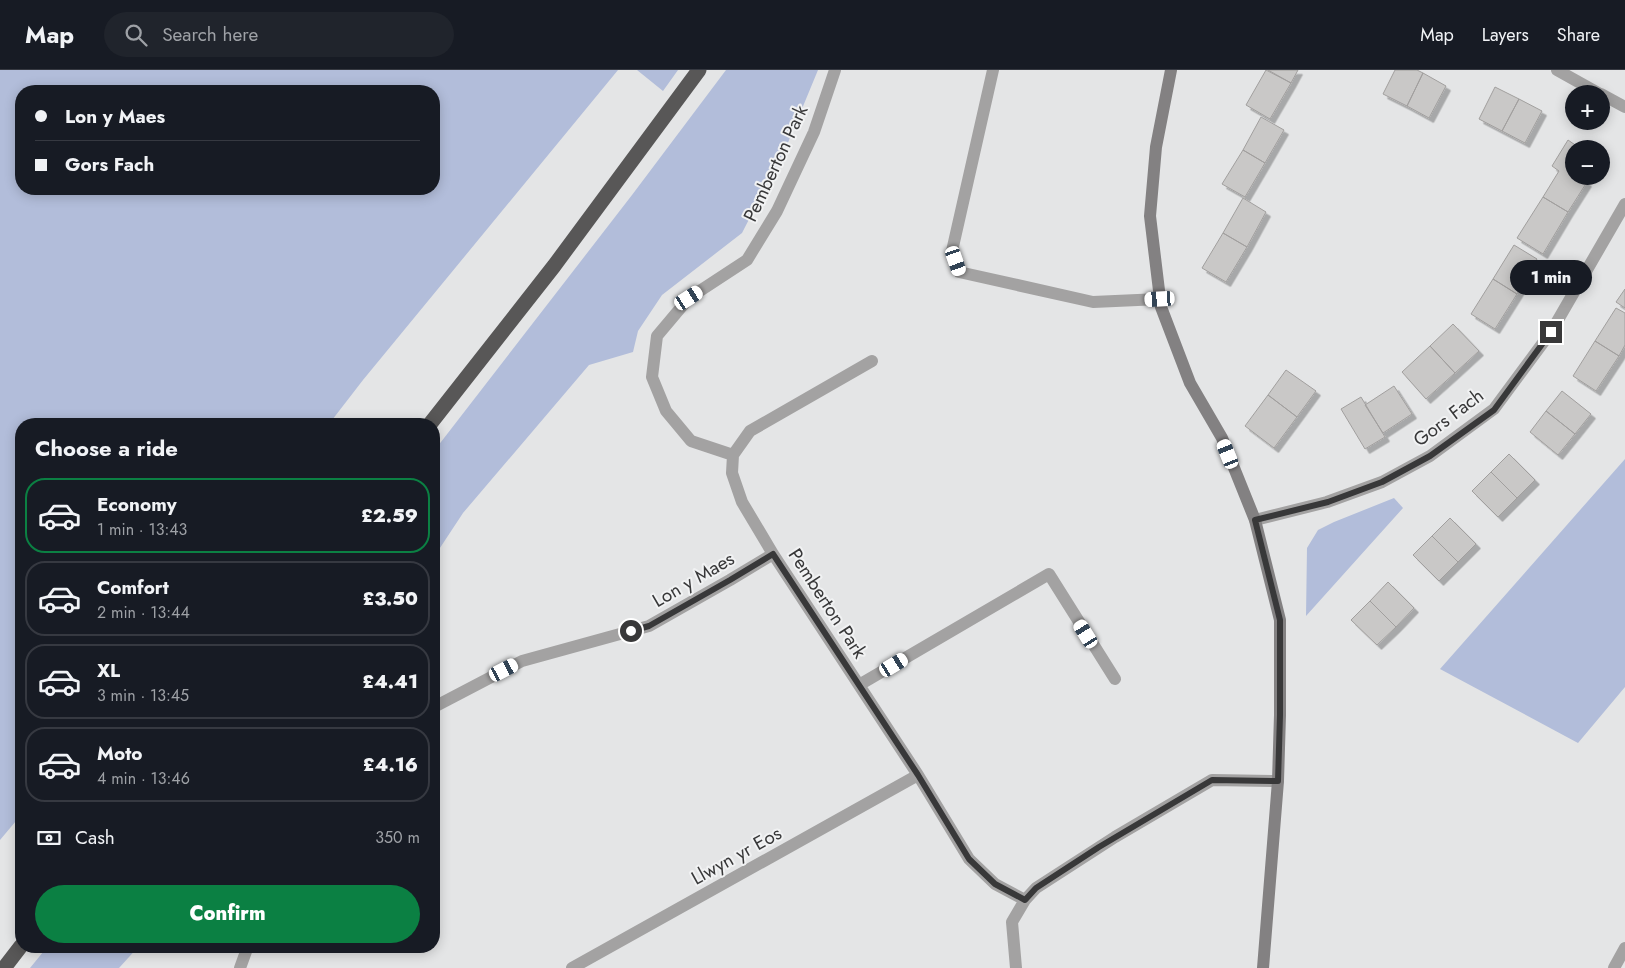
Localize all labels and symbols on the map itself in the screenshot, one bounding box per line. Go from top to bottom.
street label: Pemberton Park [737,100,815,226]
car [944,244,967,278]
callout: 1 min [1510,260,1592,294]
car [672,284,705,312]
car [1144,291,1175,307]
route end [1540,321,1562,343]
street label: Gors Fach [1407,382,1489,453]
car [1215,437,1240,471]
street label: Pemberton Park [782,543,874,664]
street label: Lon y Maes [647,545,740,614]
car [1071,617,1100,651]
route start [620,620,642,642]
car [877,651,910,679]
car [487,657,520,683]
street label: Llwyn yr Eos [686,819,787,891]

